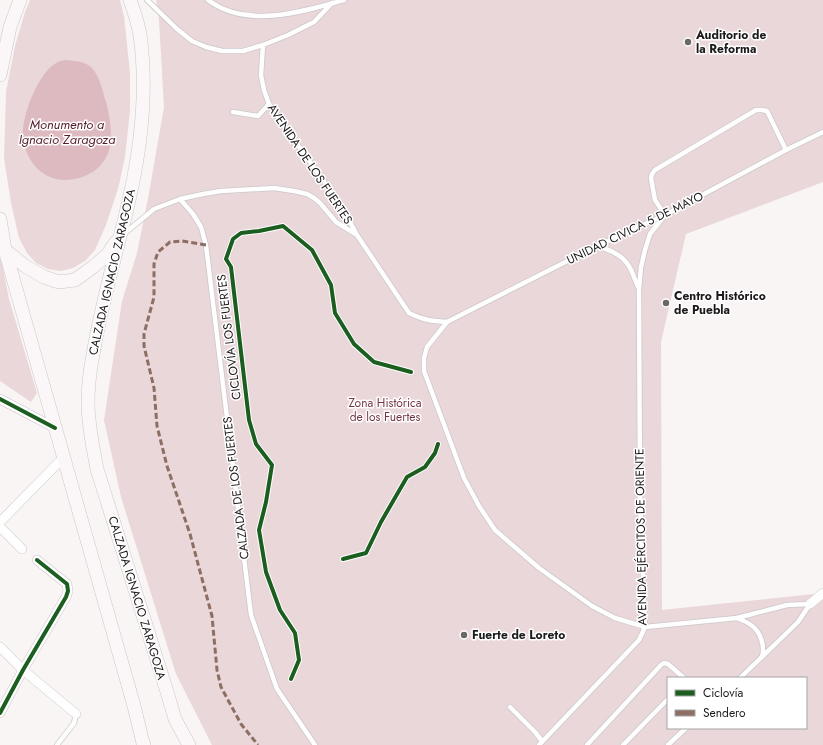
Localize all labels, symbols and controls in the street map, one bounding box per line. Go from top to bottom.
place label: Auditorio de la Reforma [695,26,766,58]
marker: Auditorio de la Reforma [683,37,693,47]
street label: AVENIDA DE LOS FUERTES [263,100,357,228]
water label: Monumento a Ignacio Zaragoza [19,115,115,149]
street label: CALZADA IGNACIO ZARAGOZA [84,187,140,357]
street label: UNIDAD CIVICA 5 DE MAYO [564,187,706,269]
street label: CICLOVÍA LOS FUERTES [212,273,246,401]
place label: Centro Histórico de Puebla [674,287,766,319]
marker: Centro Histórico de Puebla [661,298,671,308]
park label: Zona Histórica de los Fuertes [348,394,422,426]
street label: CALZADA DE LOS FUERTES [218,415,254,560]
street label: AVENIDA EJÉRCITOS DE ORIENTE [630,448,652,626]
street label: CALZADA IGNACIO ZARAGOZA [104,514,170,682]
place label: Fuerte de Loreto [472,626,565,644]
marker: Fuerte de Loreto [459,630,469,640]
legend [667,677,807,729]
text: Ciclovía [703,684,744,702]
text: Sendero [703,704,746,722]

